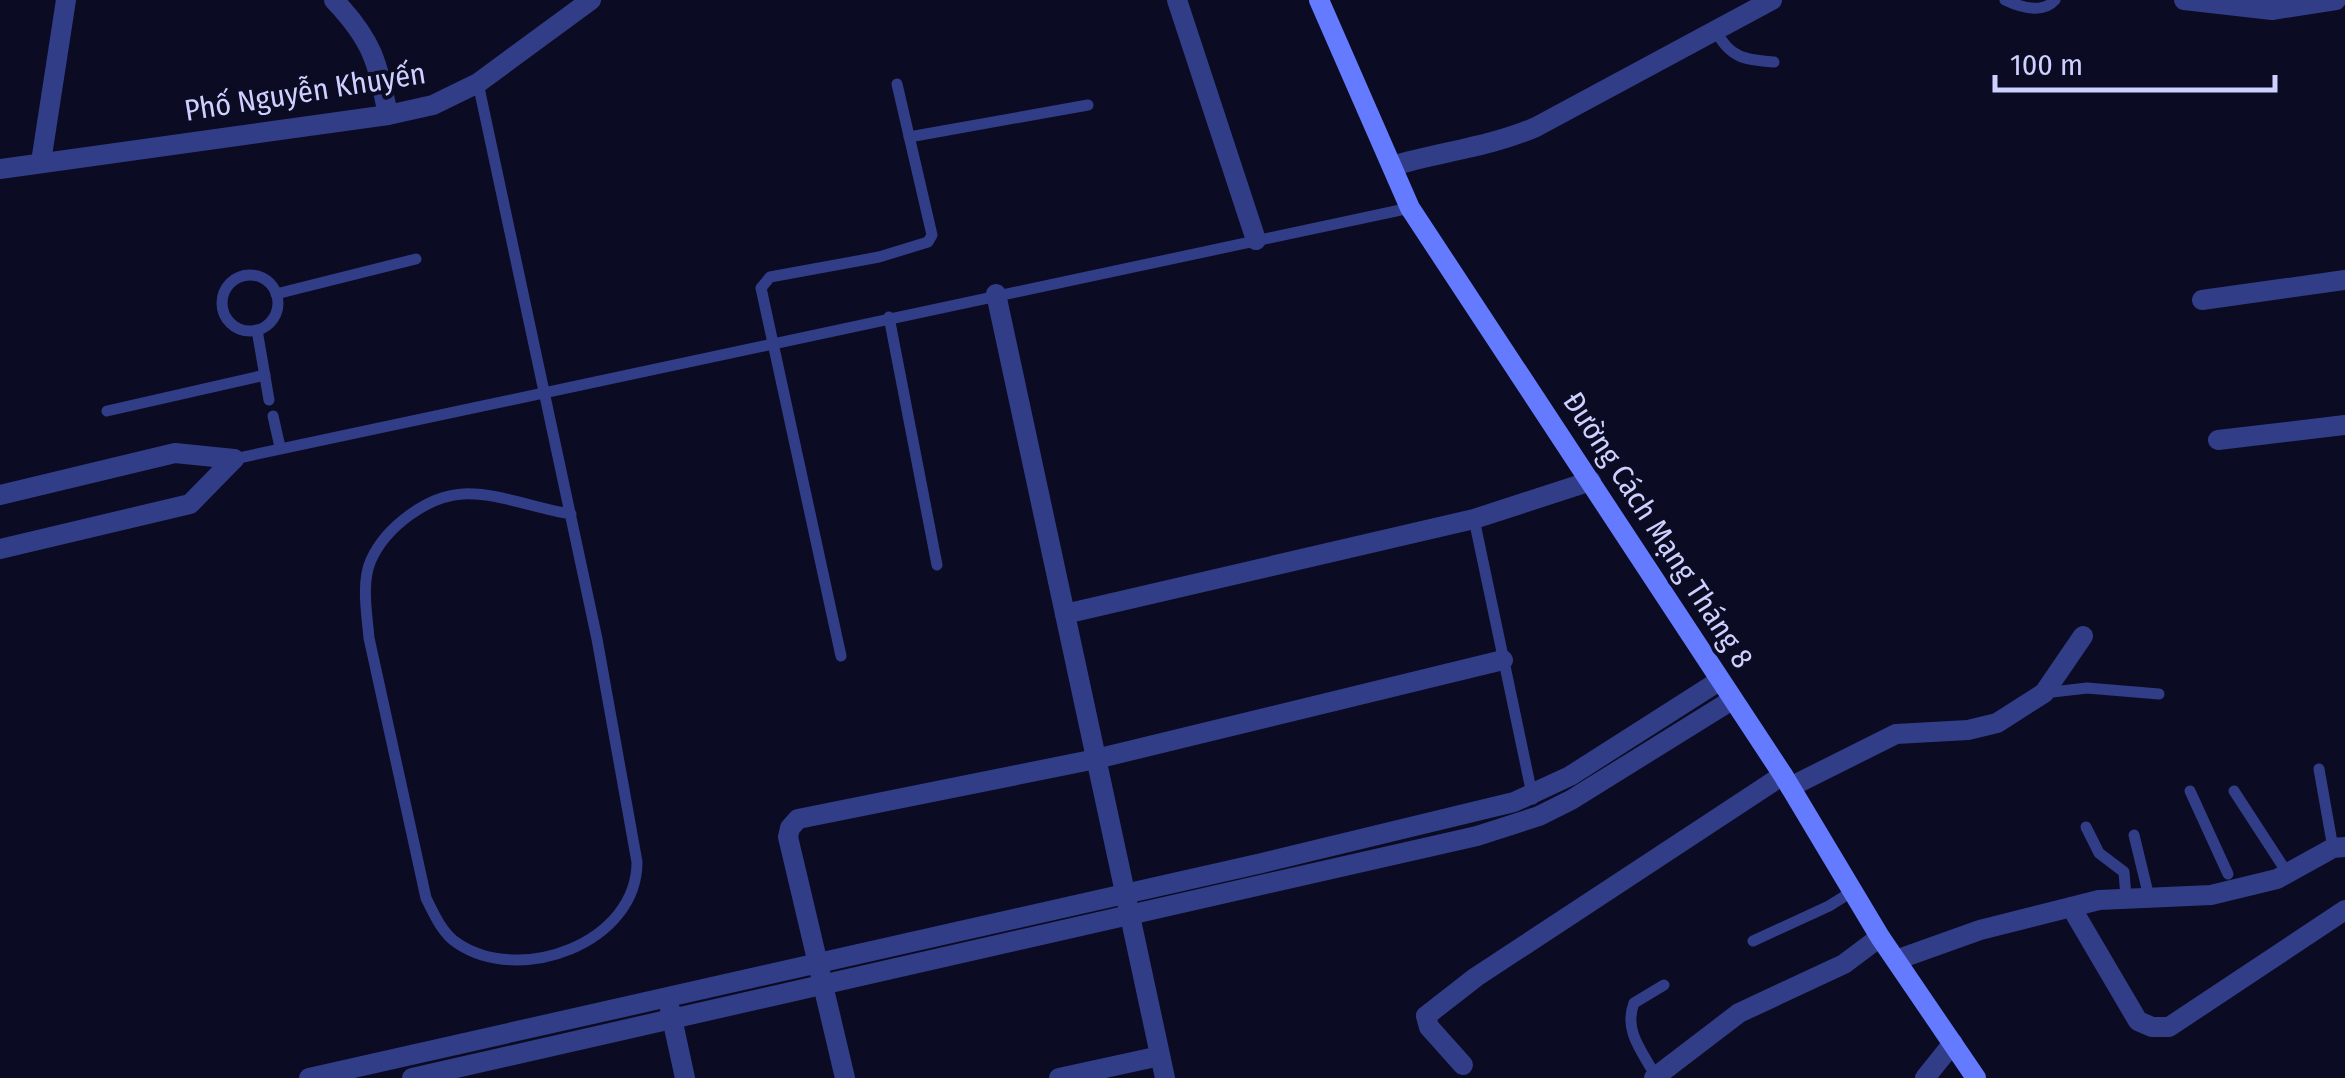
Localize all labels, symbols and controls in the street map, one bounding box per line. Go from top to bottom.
scale bar [1995,30,2275,92]
text: 100 m [2010,47,2083,83]
street label: Phố Nguyễn Khuyến [182,55,428,129]
street label: Đường Cách Mạng Tháng 8 [1555,385,1761,675]

